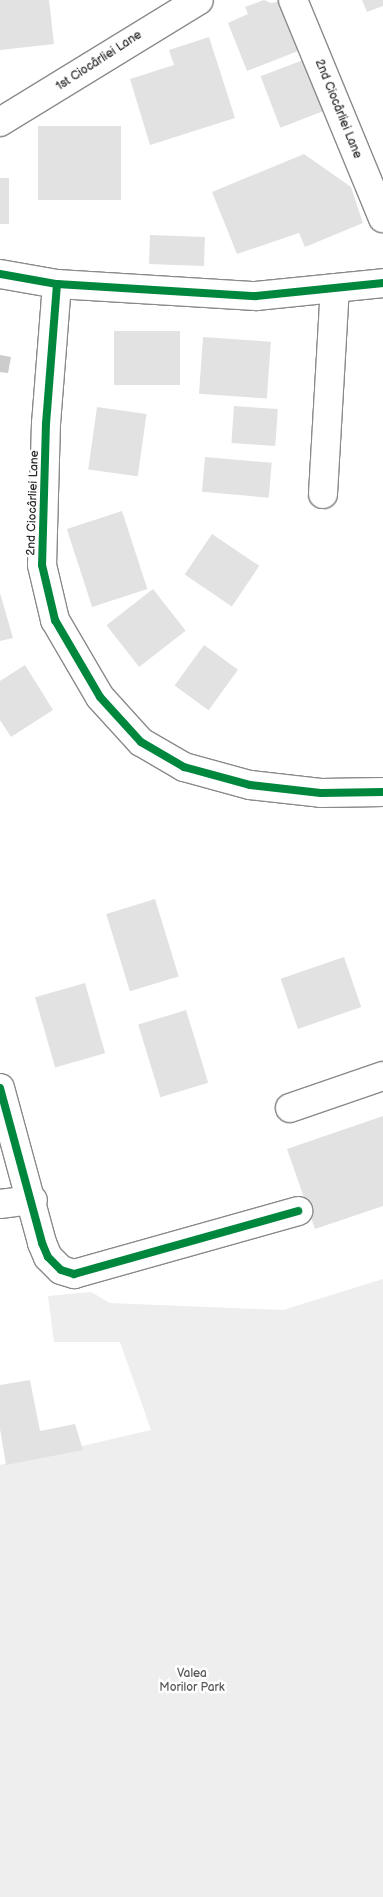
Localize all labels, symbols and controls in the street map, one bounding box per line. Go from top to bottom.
street label: 1st Ciocârliei Lane [54,28,144,94]
street label: 2nd Ciocârliei Lane [312,57,364,161]
street label: 2nd Ciocârliei Lane [24,450,42,556]
park label: Valea Morilor Park [159,1667,225,1695]

